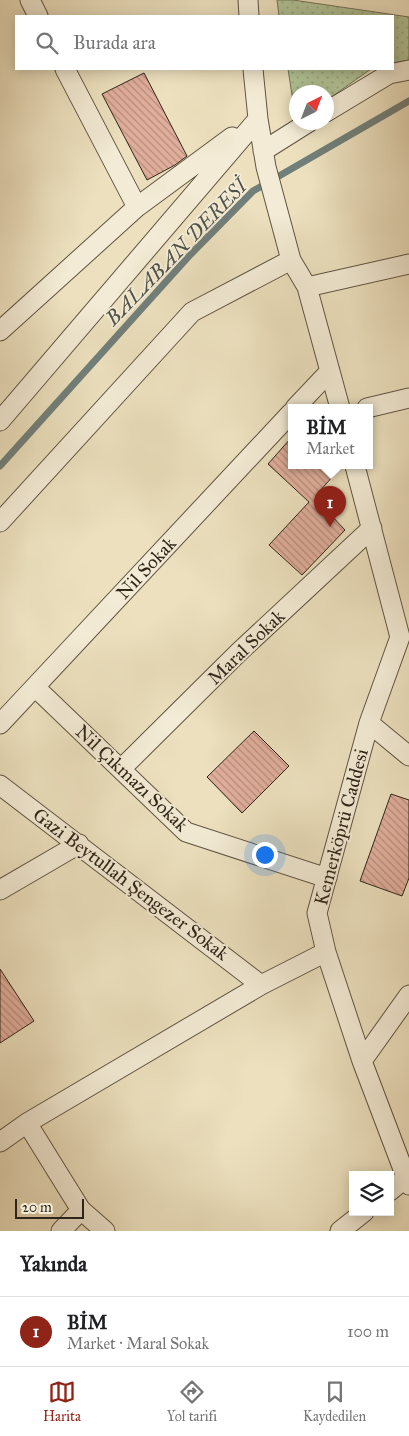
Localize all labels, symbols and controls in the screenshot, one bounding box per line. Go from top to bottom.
search box [15,15,394,70]
icon: search [33,29,61,57]
text: Burada ara [73,31,156,54]
north arrow [289,85,334,130]
water label: BALABAN DERESİ [99,171,254,331]
popup [288,404,373,469]
text: BİM [306,416,346,439]
text: Market [306,439,355,458]
pin: 1 [314,486,346,527]
street label: Nil Sokak [111,532,181,604]
street label: Maral Sokak [203,604,289,689]
street label: Nil Çıkmazı Sokak [71,720,193,836]
street label: Kemerköprü Caddesi [309,746,373,908]
street label: Gazi Beytullah Şengezer Sokak [28,803,234,966]
your location [252,842,278,868]
map controls [349,1171,394,1216]
button: layers [349,1171,394,1216]
scale bar [15,1196,84,1219]
text: 20 m [22,1199,52,1216]
text: Yakında [20,1251,87,1277]
text: BİM [67,1311,107,1334]
text: 1 [33,1322,39,1341]
text: 100 m [347,1322,389,1341]
text: Market · Maral Sokak [67,1334,209,1353]
tab: Harita [43,1378,81,1425]
tab: Yol tarifi [167,1378,217,1425]
tab: Kaydedilen [303,1378,366,1425]

